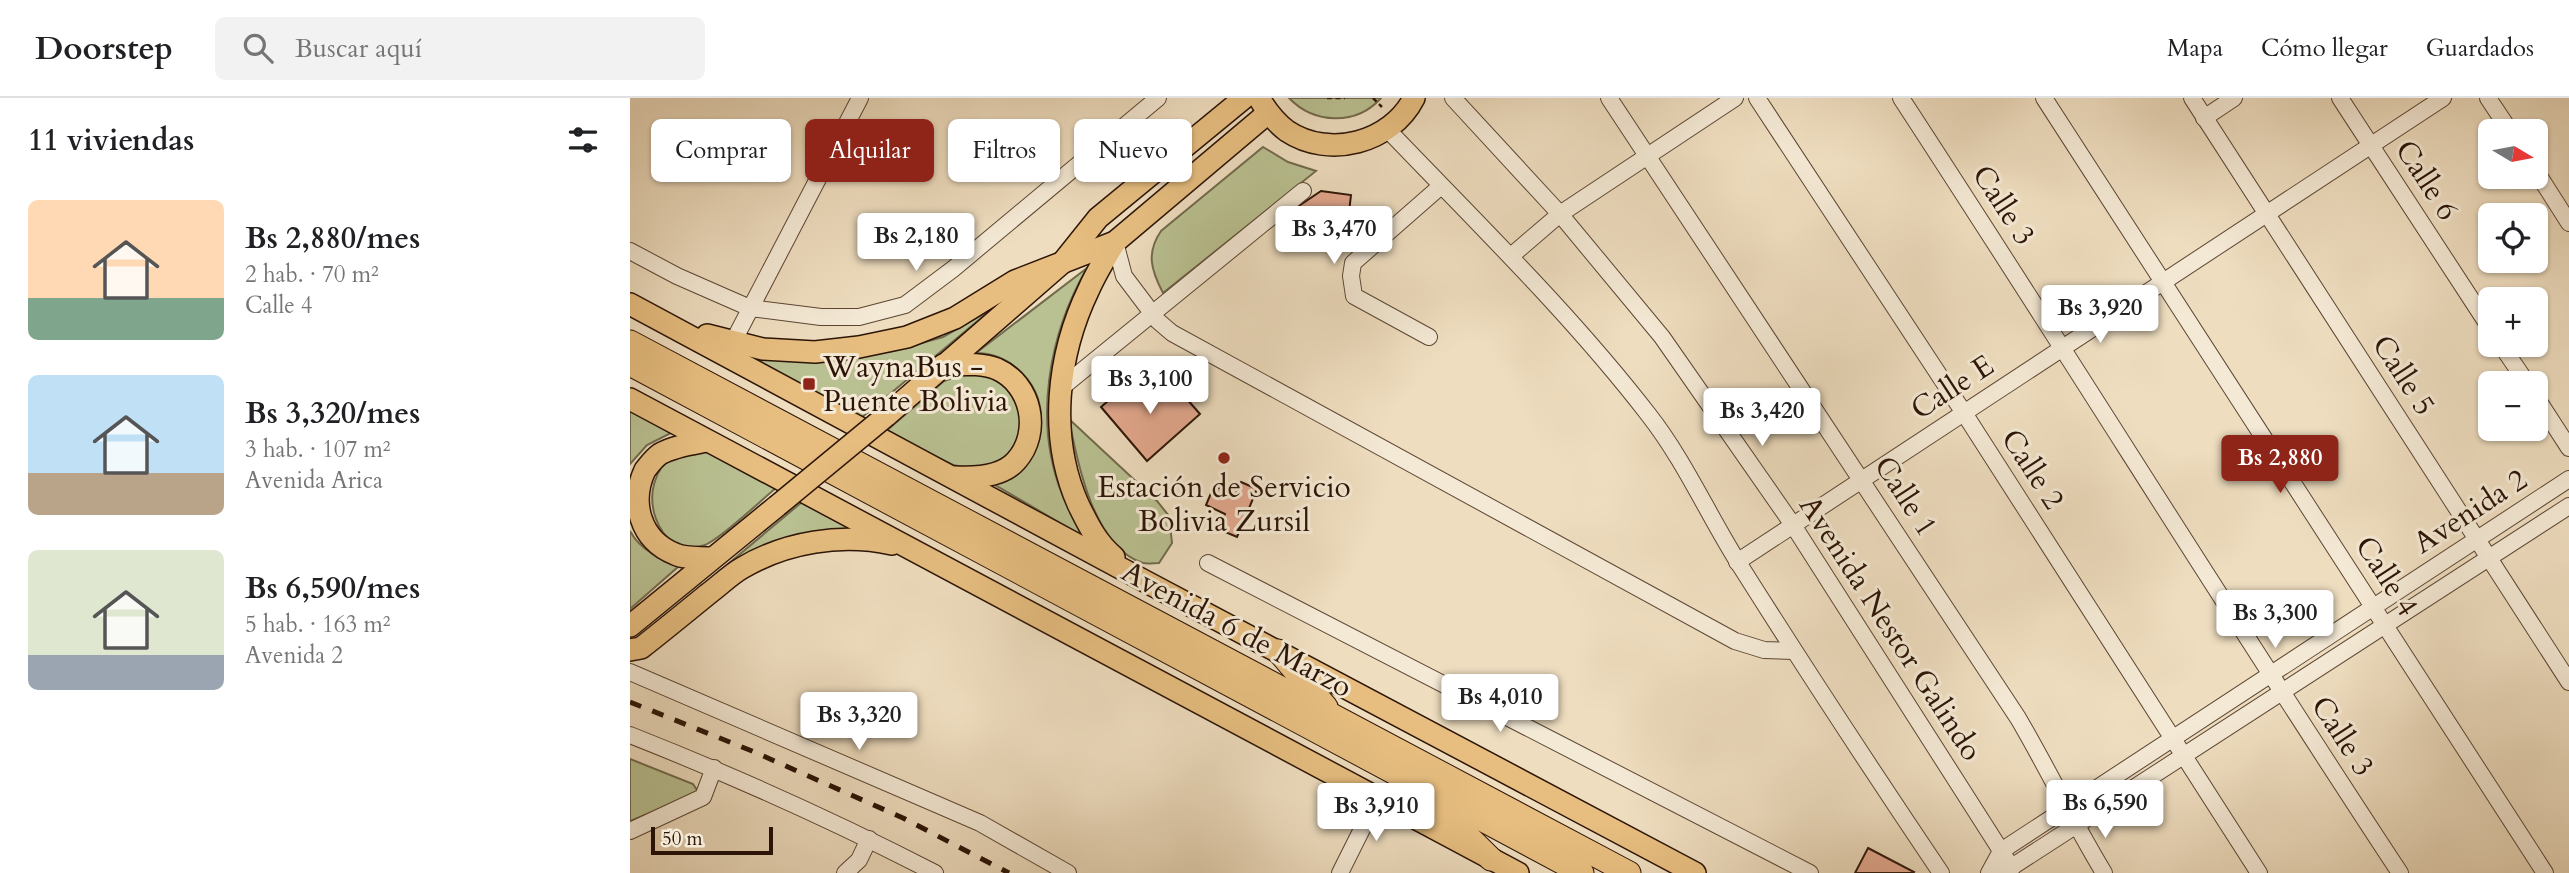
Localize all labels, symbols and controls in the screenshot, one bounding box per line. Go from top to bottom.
search box [215,17,705,80]
text: Doorstep [35,26,173,71]
icon: search [239,29,277,67]
text: Buscar aquí [295,31,422,66]
text: Mapa [2167,32,2223,65]
text: Cómo llegar [2261,32,2388,65]
text: Guardados [2426,32,2534,65]
chip: Comprar [651,119,791,182]
chip: Alquilar [805,119,934,182]
chip: Filtros [948,119,1060,182]
chip: Nuevo [1074,119,1192,182]
north arrow [2478,119,2548,189]
map controls [2478,119,2548,441]
text: 11 viviendas [28,120,194,161]
icon: filters [564,121,602,159]
street label: Calle 6 [2385,132,2468,228]
street label: Calle 3 [1962,157,2045,253]
button: locate [2478,203,2548,273]
pin: Bs 3,470 [1262,206,1406,266]
text: Bs 3,470 [1291,213,1377,244]
pin: Bs 2,180 [844,214,988,273]
text: Bs 2,880/mes [245,218,420,259]
text: Bs 2,180 [873,220,959,251]
icon: home [84,228,168,312]
text: 2 hab. · 70 m² [245,259,379,290]
pin: Bs 3,920 [2028,286,2172,345]
button: + [2478,287,2548,357]
text: Calle 4 [245,290,313,321]
text: Bs 3,920 [2057,292,2143,323]
street label: Calle 5 [2362,327,2445,423]
street label: Calle E [1903,345,2002,429]
place label: WaynaBus - Puente Bolivia [822,347,1008,422]
pin: Bs 3,100 [1078,356,1222,416]
text: Bs 3,100 [1107,363,1193,394]
button: − [2478,371,2548,441]
marker: WaynaBus - Puente Bolivia [801,376,817,392]
pin: Bs 3,420 [1690,388,1834,448]
text: Bs 3,320/mes [245,393,420,434]
text: Bs 3,420 [1719,395,1805,426]
icon: home [84,403,168,487]
street label: Calle 2 [1991,421,2074,517]
text: 3 hab. · 107 m² [245,434,391,465]
pin: Bs 2,880 [2208,436,2352,495]
text: Bs 2,880 [2237,442,2323,473]
street label: Calle 1 [1864,448,1947,544]
marker: Estación de Servicio Bolivia Zursil [1216,450,1232,466]
street label: Avenida 2 [2405,459,2535,563]
text: Avenida Arica [245,465,383,496]
place label: Estación de Servicio Bolivia Zursil [1097,467,1351,542]
street label: Avenida Nestor Galindo [1789,488,1992,769]
street label: Calle 4 [2345,528,2428,624]
street label: Avenida 6 de Marzo [1114,551,1359,708]
text: Bs 6,590/mes [245,568,420,609]
icon: home [84,578,168,662]
pin: Bs 3,300 [2203,590,2347,650]
text: Bs 3,300 [2232,597,2318,628]
text: 5 hab. · 163 m² [245,609,391,640]
text: Avenida 2 [245,640,343,671]
pin: Bs 4,010 [1428,674,1572,734]
text: Bs 4,010 [1457,681,1543,712]
street label: Calle 3 [2301,688,2384,784]
pin: Bs 3,320 [787,692,931,752]
text: Bs 3,320 [816,699,902,730]
pin: Bs 6,590 [2033,780,2177,840]
pin: Bs 3,910 [1304,784,1448,843]
text: Bs 6,590 [2062,787,2148,818]
text: Bs 3,910 [1333,790,1419,821]
scale bar [651,824,774,856]
text: 50 m [662,826,703,852]

